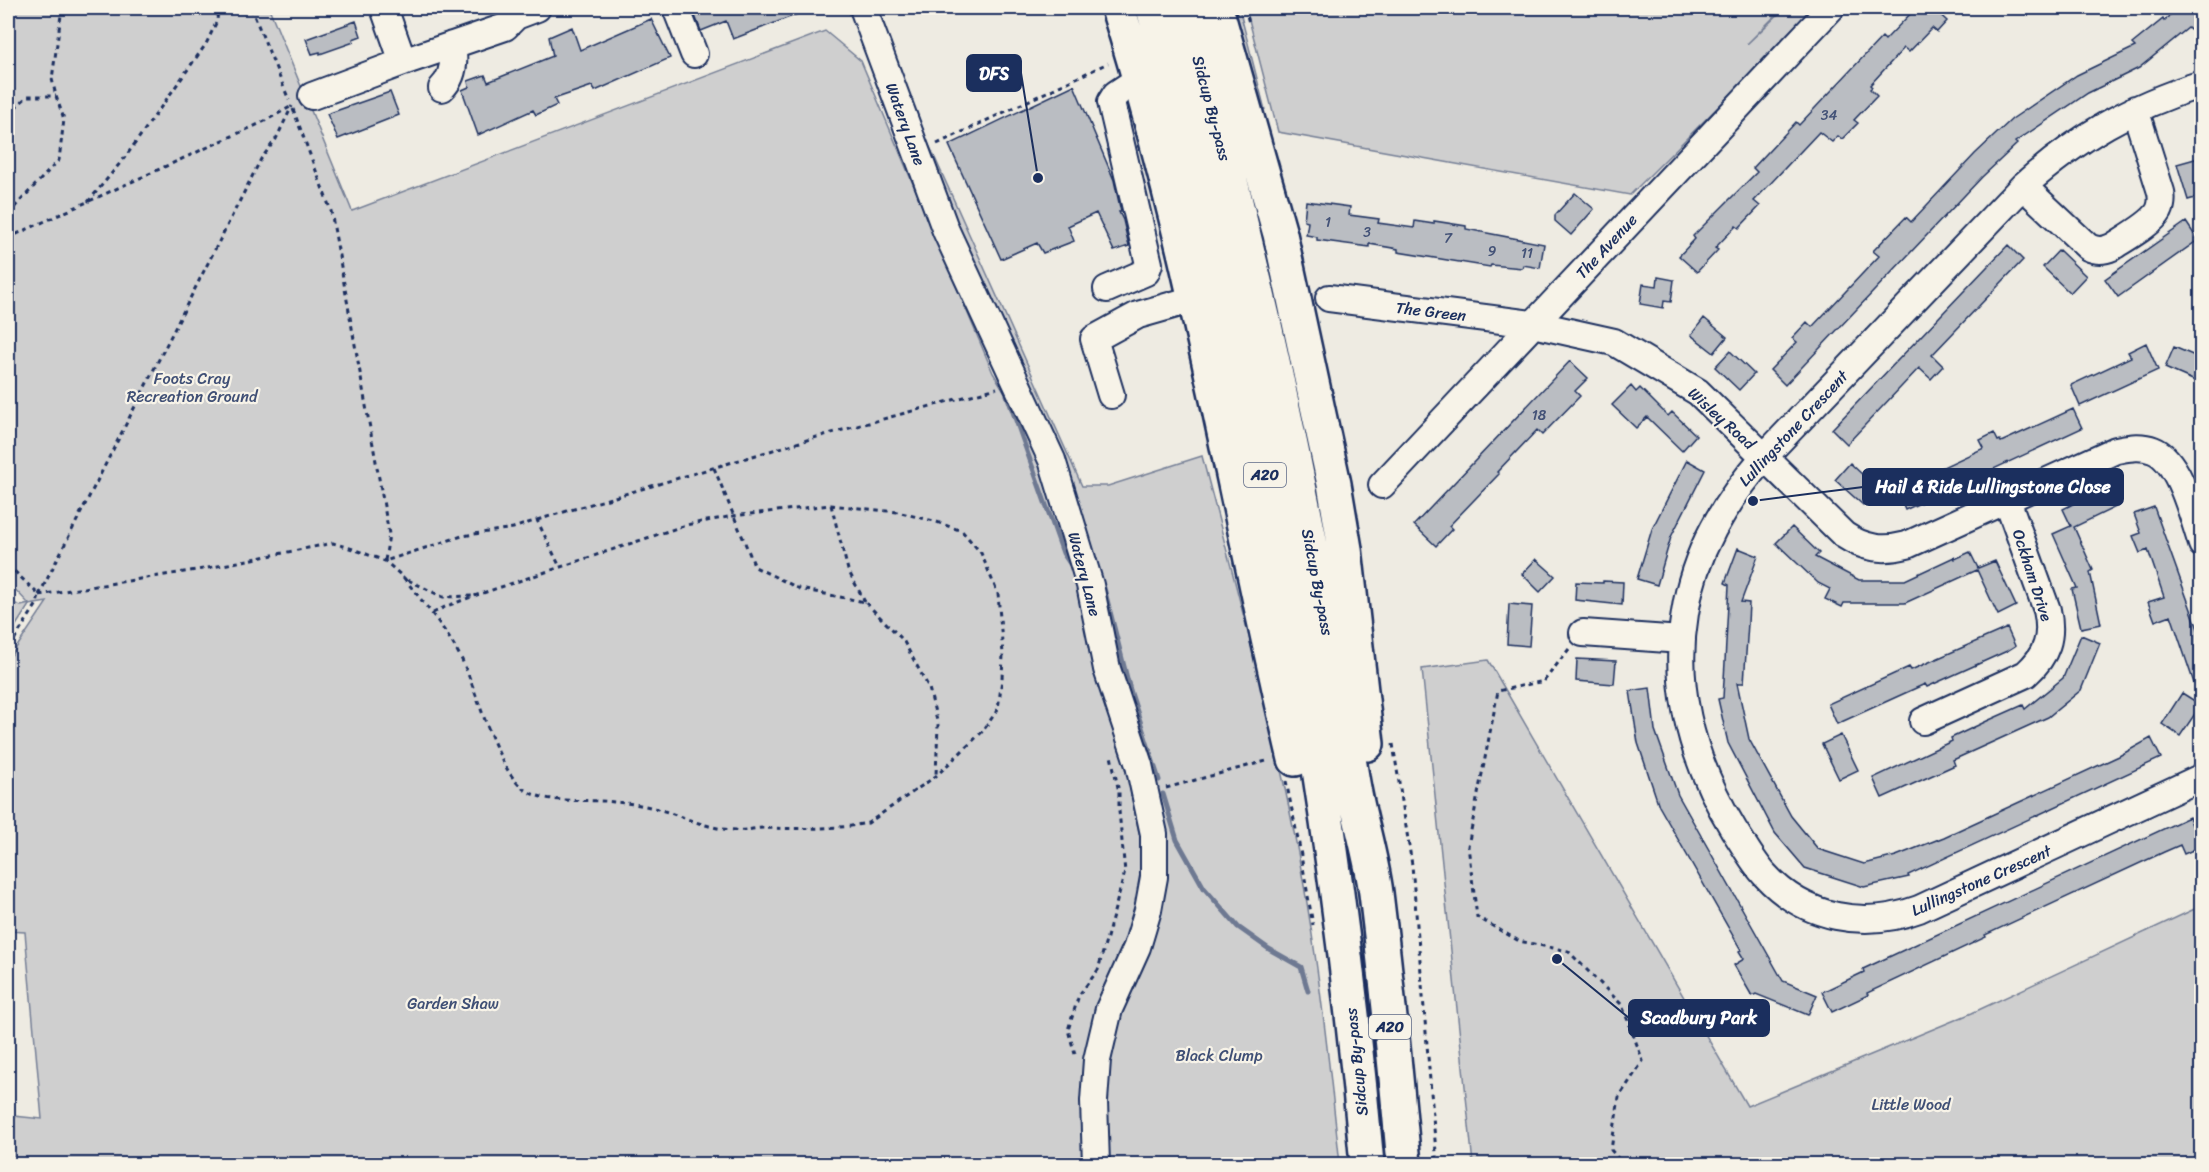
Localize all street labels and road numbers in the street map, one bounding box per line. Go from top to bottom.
street label: Sidcup By-pass [1183,52,1240,165]
street label: Watery Lane [877,78,934,170]
street label: The Avenue [1568,207,1645,286]
street label: The Green [1394,293,1468,330]
street label: Lullingstone Crescent [1731,363,1856,493]
street label: Wisley Road [1681,380,1763,458]
road number: A20 [1244,463,1286,487]
street label: Ockham Drive [2004,525,2061,625]
street label: Sidcup By-pass [1293,526,1342,639]
street label: Watery Lane [1059,528,1110,620]
street label: Lullingstone Crescent [1906,836,2057,924]
street label: Sidcup By-pass [1336,1006,1377,1117]
road number: A20 [1369,1015,1411,1039]

